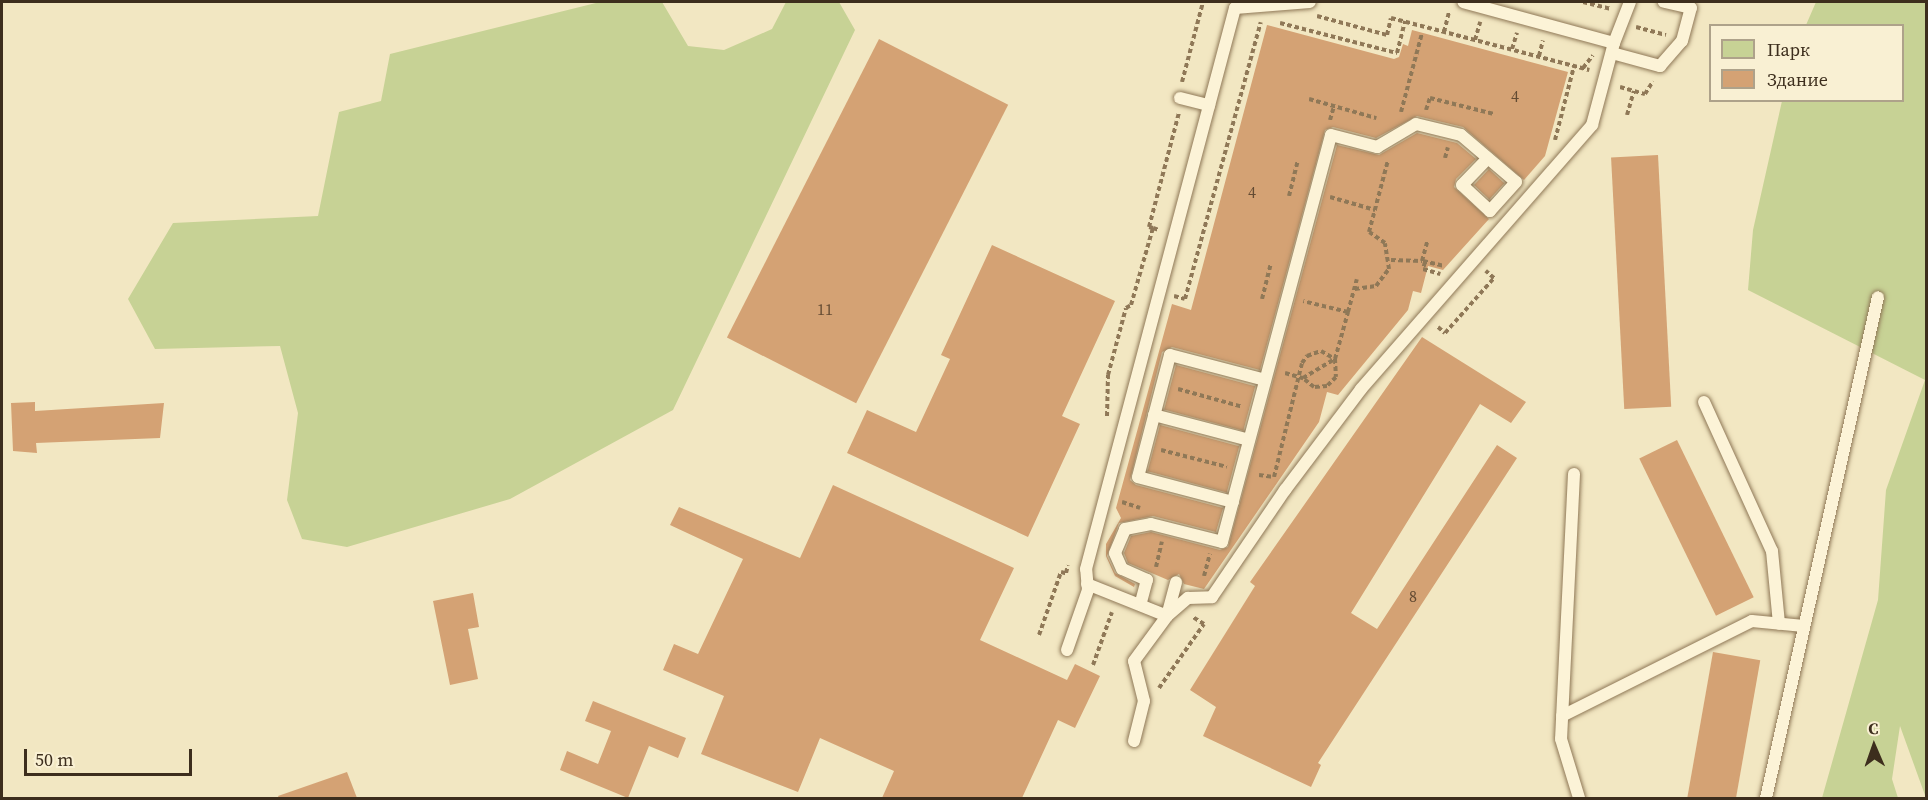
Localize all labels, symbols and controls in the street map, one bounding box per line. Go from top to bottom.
legend [1709,24,1904,102]
text: Парк [1767,37,1810,62]
text: Здание [1767,67,1828,92]
house number: 4 [1511,86,1519,106]
house number: 4 [1248,182,1256,202]
house number: 11 [817,299,833,319]
house number: 8 [1409,586,1417,606]
north arrow [1844,716,1904,776]
text: С [1868,717,1879,739]
scale bar [27,737,195,775]
text: 50 m [35,747,73,772]

